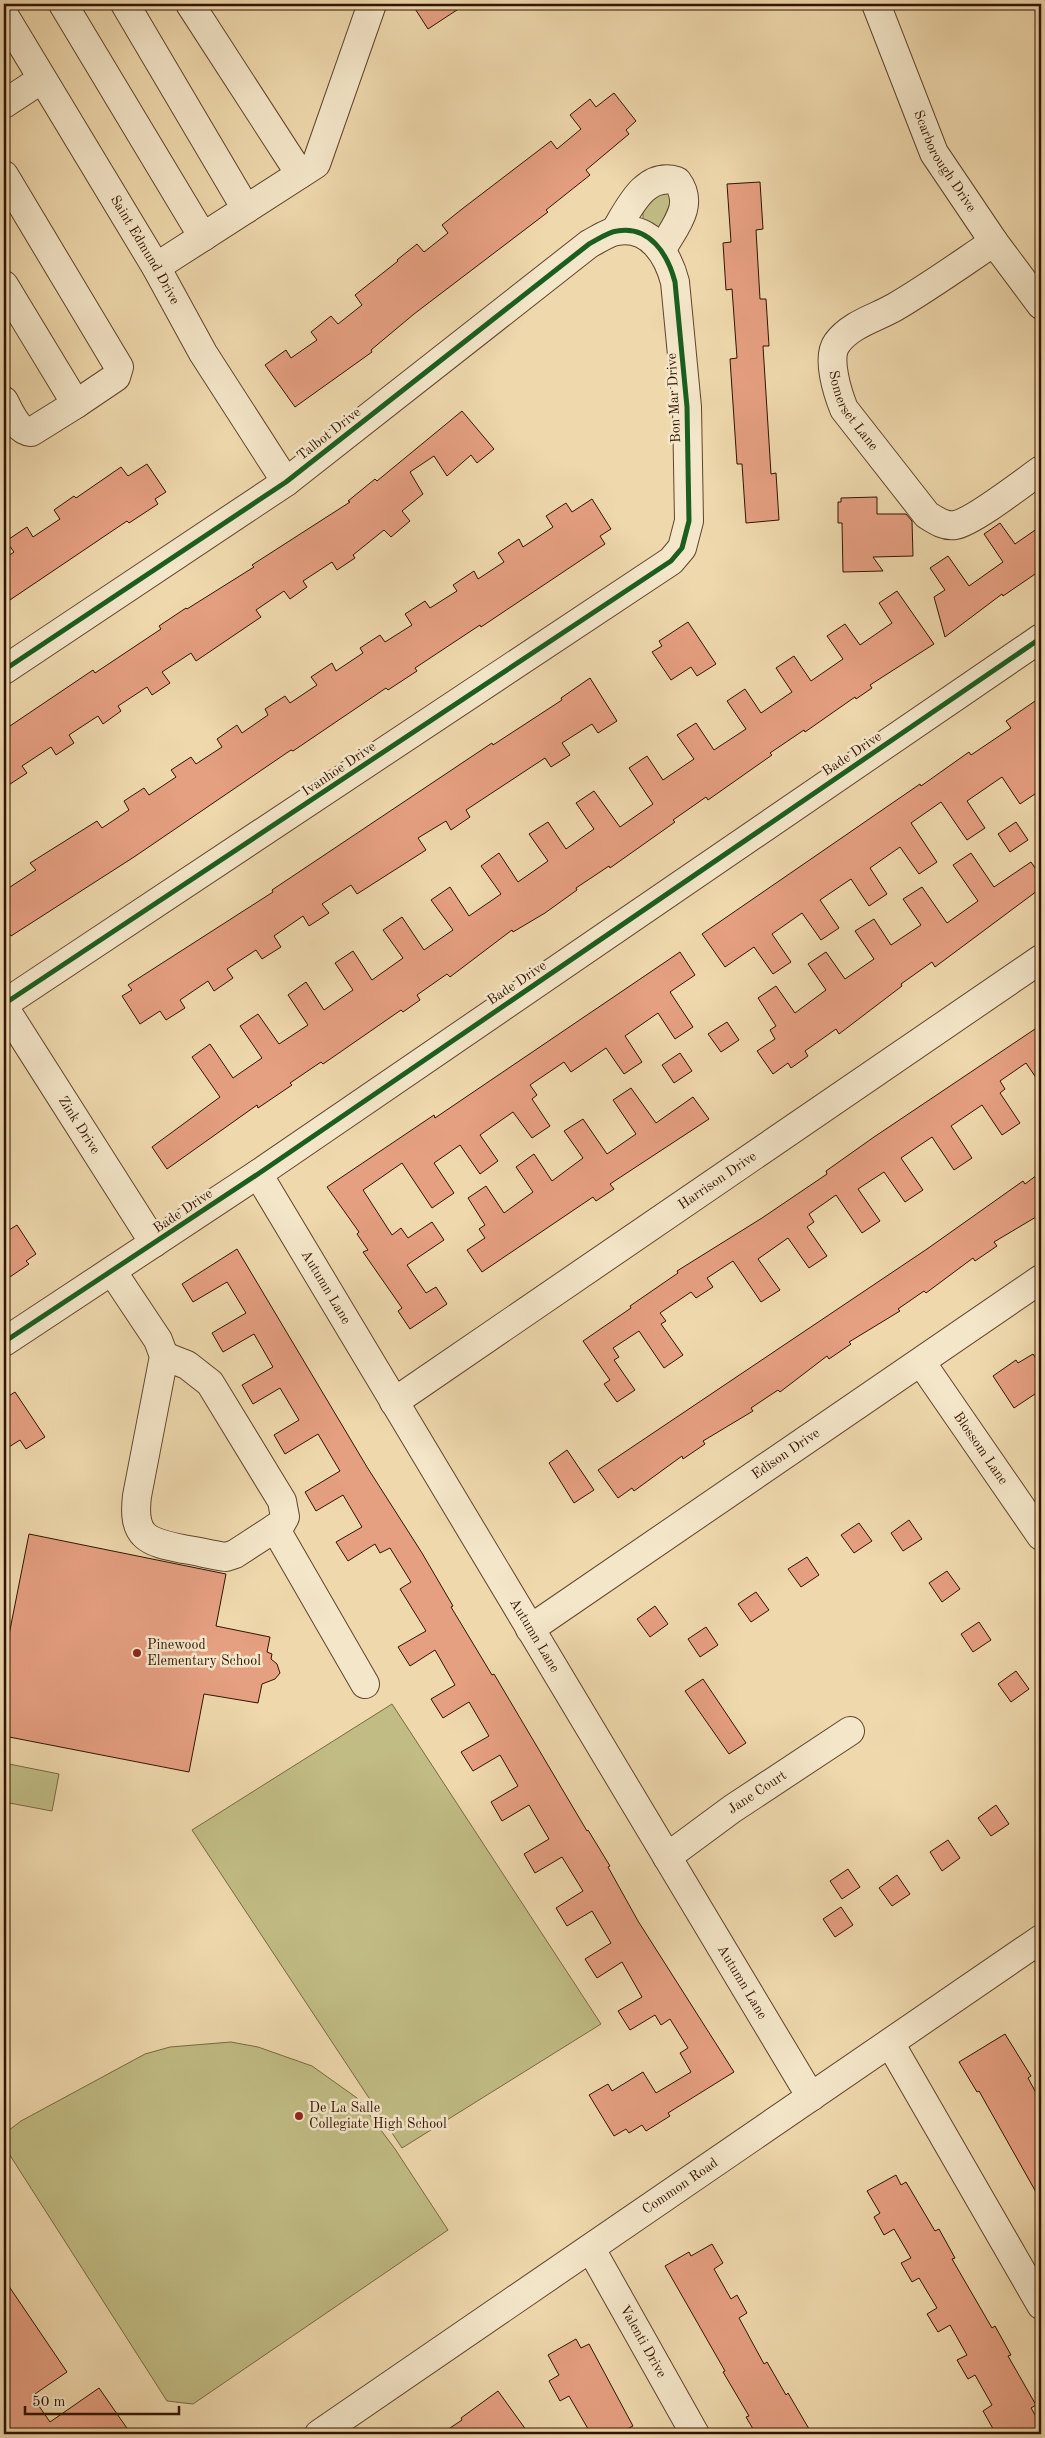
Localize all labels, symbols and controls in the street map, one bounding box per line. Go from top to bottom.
street label: Scarborough Drive [911,108,979,214]
street label: Saint Edmund Drive [108,193,182,307]
street label: Bon Mar Drive [665,353,683,443]
street label: Somerset Lane [826,369,881,453]
street label: Talbot Drive [295,405,363,463]
street label: Bade Drive [820,729,884,779]
street label: Ivanhoe Drive [300,739,378,799]
street label: Bade Drive [485,958,549,1008]
street label: Zink Drive [56,1094,103,1156]
street label: Harrison Drive [676,1149,759,1212]
street label: Bade Drive [151,1186,215,1236]
street label: Autumn Lane [298,1248,353,1327]
street label: Blossom Lane [951,1410,1010,1487]
street label: Edison Drive [749,1426,822,1482]
street label: Autumn Lane [507,1596,562,1675]
place label: Pinewood Elementary School [147,1638,261,1668]
marker: Pinewood Elementary School [131,1647,143,1659]
street label: Jane Court [725,1768,789,1817]
street label: Autumn Lane [715,1943,770,2021]
place label: De La Salle Collegiate High School [309,2101,447,2131]
marker: De La Salle Collegiate High School [293,2110,305,2122]
street label: Common Road [640,2156,721,2217]
street label: Valenti Drive [617,2303,669,2380]
scale bar [25,2383,179,2415]
text: 50 m [32,2395,66,2410]

